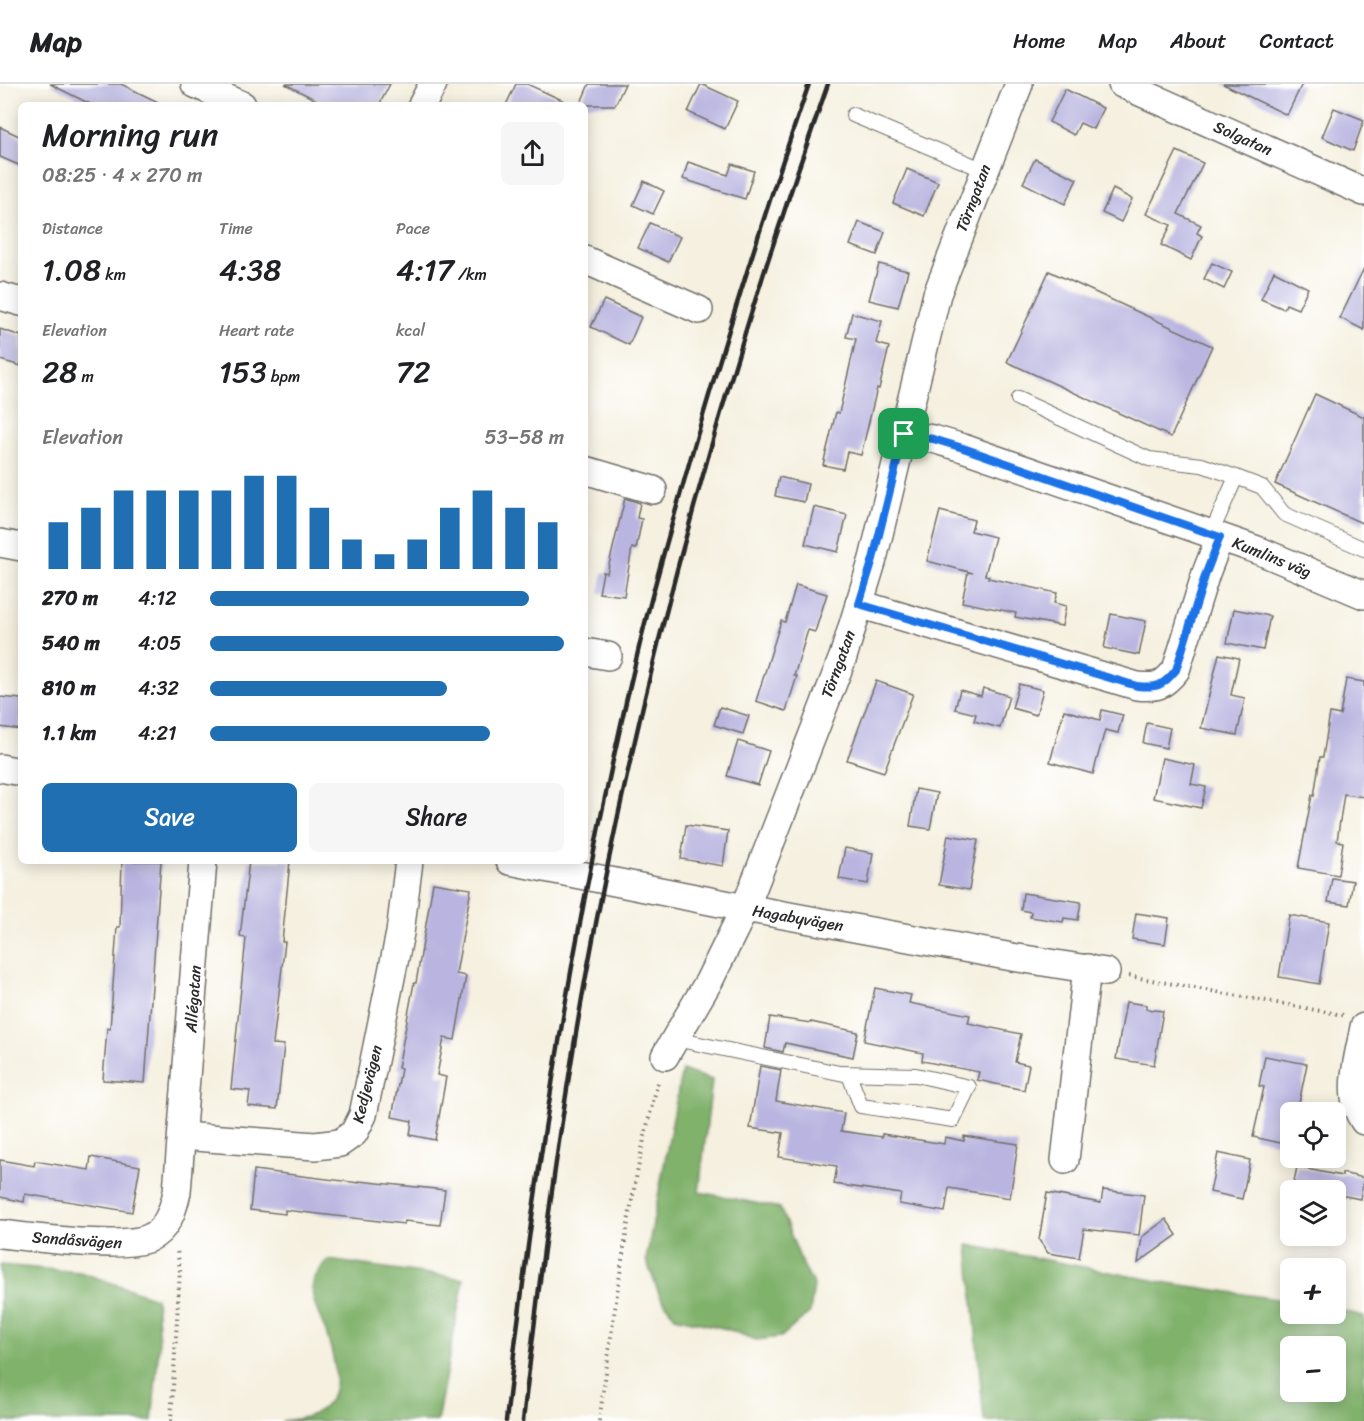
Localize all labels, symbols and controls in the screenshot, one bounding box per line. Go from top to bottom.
text: Map [30,17,82,66]
text: Home [1013,22,1065,60]
text: Map [1098,22,1137,60]
text: About [1170,22,1227,60]
text: Contact [1260,22,1334,60]
text: Morning run [42,106,218,164]
street label: Solgatan [1209,112,1278,164]
button: share [501,122,564,185]
text: 08:25 · 4 × 270 m [42,158,202,193]
street label: Törngatan [947,160,999,236]
text: Distance [42,214,103,243]
text: Time [219,214,253,243]
text: Pace [396,214,430,243]
text: 1.08 [42,243,101,297]
text: 4:38 [219,243,281,297]
text: 4:17 [396,243,454,297]
text: km [101,260,126,289]
text: /km [454,260,487,289]
text: Elevation [42,316,107,345]
text: Heart rate [219,316,294,345]
text: kcal [396,316,425,345]
text: 28 [42,345,77,399]
text: 153 [219,345,267,399]
text: 72 [396,345,430,399]
text: m [77,362,94,391]
text: bpm [267,362,300,391]
pin [878,408,929,459]
icon: arrive [887,417,920,450]
text: Elevation [42,420,123,455]
text: 53–58 m [485,420,564,455]
street label: Kumlins väg [1228,528,1316,586]
text: 270 m [42,581,98,616]
text: 4:12 [138,581,177,616]
text: 540 m [42,626,100,661]
text: 4:05 [138,626,181,661]
street label: Törngatan [812,626,864,702]
text: 810 m [42,671,96,706]
text: 4:32 [138,671,179,706]
text: 1.1 km [42,716,96,751]
text: 4:21 [138,716,177,751]
button: Save [42,783,297,852]
button: Share [309,783,564,852]
street label: Hagabyvägen [750,896,846,940]
street label: Allégatan [176,964,210,1035]
street label: Kedjevägen [343,1041,391,1126]
map controls [1280,1102,1346,1402]
button: locate [1280,1102,1346,1168]
button: layers [1280,1180,1346,1246]
street label: Sandåsvägen [31,1222,123,1258]
button: + [1280,1258,1346,1324]
button: − [1280,1336,1346,1402]

